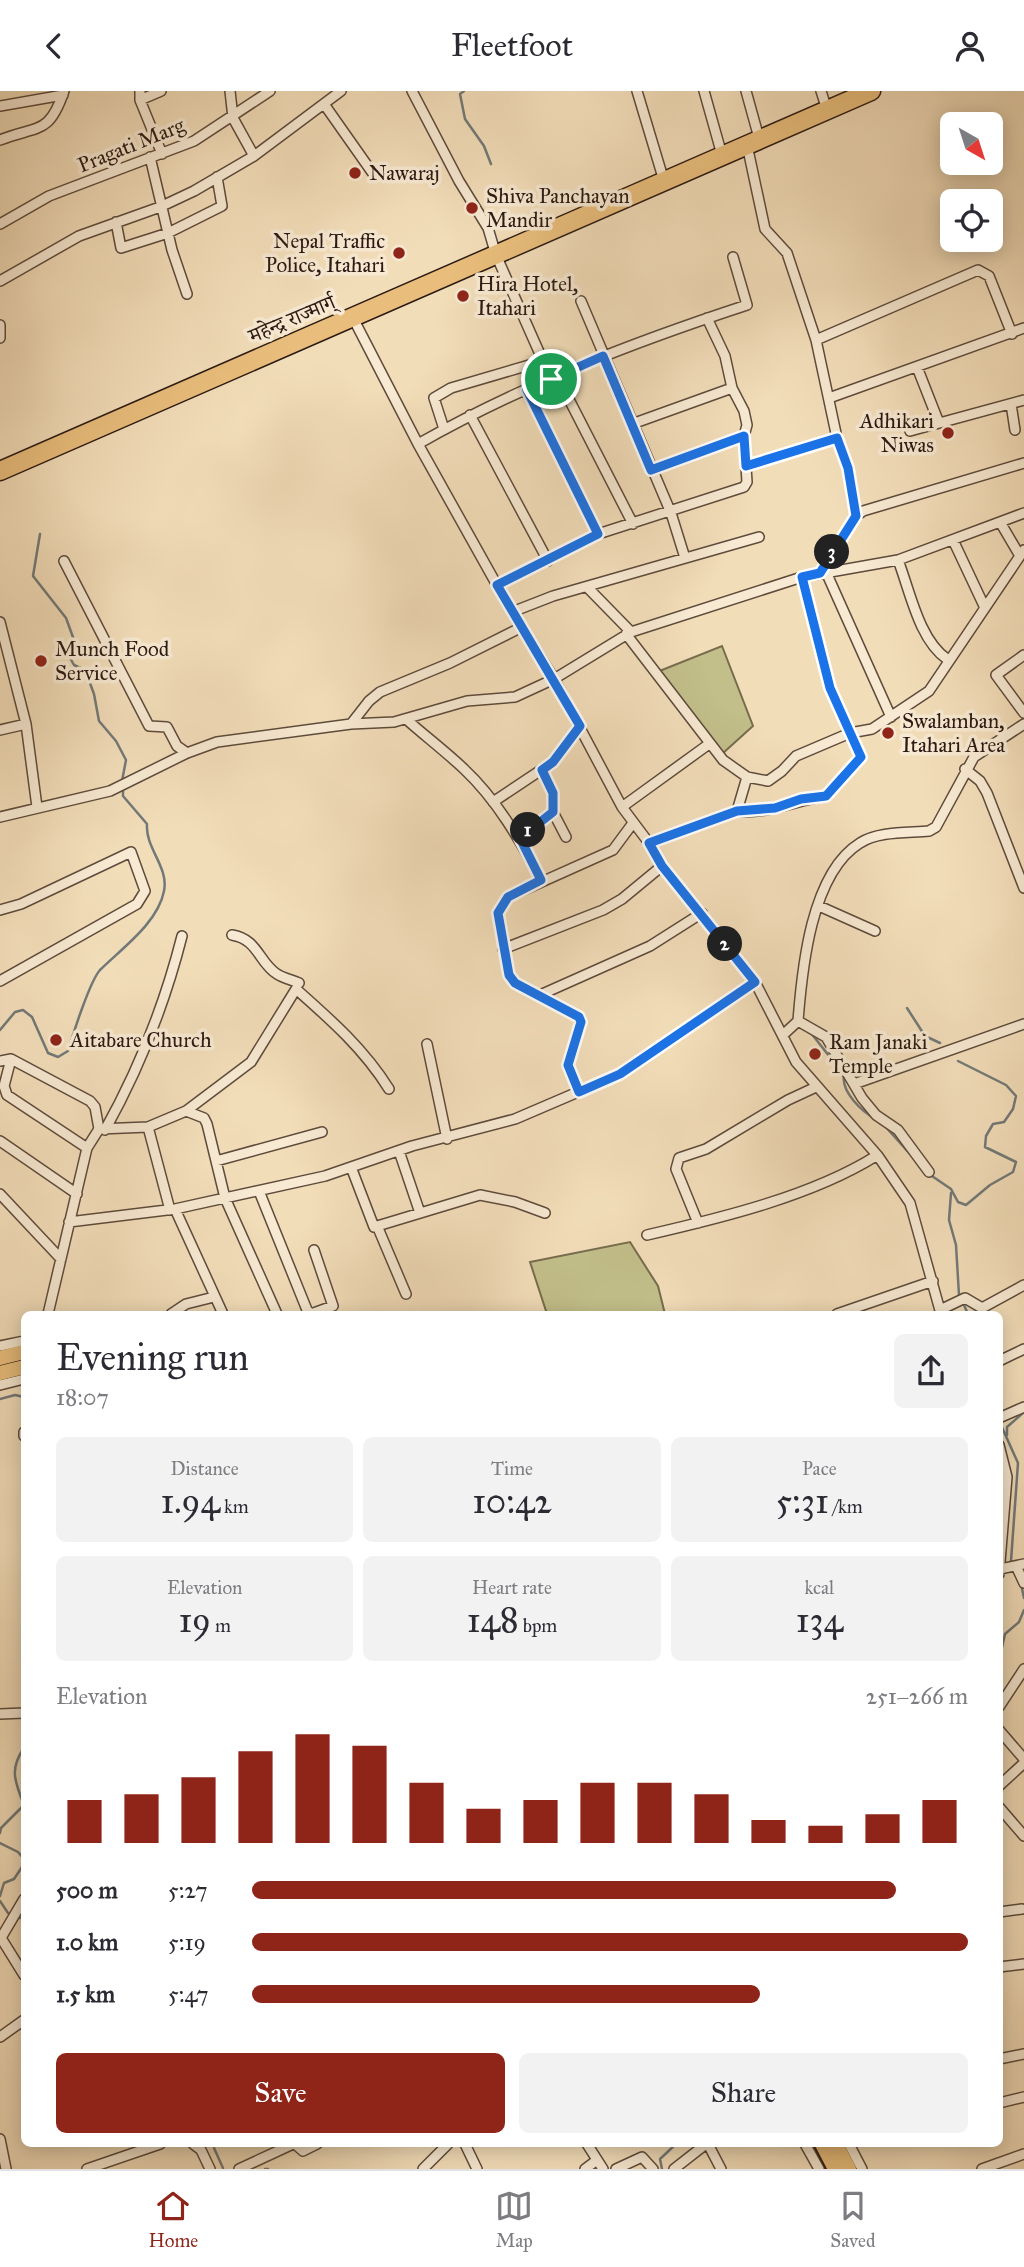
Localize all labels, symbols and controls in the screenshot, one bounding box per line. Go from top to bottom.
text: Fleetfoot [451,26,573,65]
icon: back [35,27,73,65]
icon: person [951,27,989,65]
street label: Pragati Marg [74,112,189,178]
north arrow [940,112,1003,175]
map controls [940,112,1003,252]
place label: Nawaraj [369,160,440,186]
marker: Nawaraj [347,165,363,181]
place label: Shiva Panchayan Mandir [486,183,630,233]
button: locate [940,189,1003,252]
marker: Shiva Panchayan Mandir [464,200,480,216]
place label: Nepal Traffic Police, Itahari [265,228,385,278]
marker: Nepal Traffic Police, Itahari [391,245,407,261]
place label: Hira Hotel, Itahari [477,271,578,321]
street label: महेन्द्र राज्मार्ग् [244,288,342,349]
marker: Hira Hotel, Itahari [455,288,471,304]
pin [521,349,581,409]
icon: arrive [532,360,570,398]
place label: Adhikari Niwas [859,408,934,458]
marker: Adhikari Niwas [940,425,956,441]
pin: 3 [814,535,850,569]
text: 3 [828,540,835,563]
place label: Munch Food Service [55,636,170,686]
marker: Munch Food Service [33,653,49,669]
place label: Swalamban, Itahari Area [902,708,1005,758]
marker: Swalamban, Itahari Area [880,725,896,741]
pin: 1 [510,813,546,847]
text: 1 [524,818,531,841]
pin: 2 [708,927,742,961]
text: 2 [720,932,729,955]
place label: Aitabare Church [69,1027,212,1053]
place label: Ram Janaki Temple [829,1029,928,1079]
marker: Aitabare Church [48,1032,64,1048]
marker: Ram Janaki Temple [807,1046,823,1062]
text: Evening run [56,1334,249,1380]
button: share [894,1334,968,1408]
text: 18:07 [56,1383,109,1411]
text: Distance [171,1457,239,1480]
text: Time [491,1457,533,1480]
text: Pace [802,1457,837,1480]
text: 1.94 [161,1480,220,1523]
text: 10:42 [472,1480,552,1523]
text: 5:31 [776,1480,829,1523]
text: km [220,1495,249,1518]
text: /km [829,1495,863,1518]
text: Elevation [167,1576,242,1599]
text: Heart rate [472,1576,552,1599]
text: kcal [804,1576,834,1599]
text: 19 [178,1599,211,1642]
text: 148 [467,1599,519,1642]
text: 134 [796,1599,843,1642]
text: m [211,1614,231,1637]
text: bpm [519,1614,557,1637]
text: Elevation [56,1682,147,1710]
text: 251–266 m [866,1682,968,1710]
text: 500 m [56,1876,118,1904]
text: 5:27 [168,1876,208,1904]
text: 1.0 km [56,1928,118,1956]
text: 5:19 [168,1928,206,1956]
text: 1.5 km [56,1980,115,2008]
text: 5:47 [168,1980,209,2008]
button: Save [56,2053,505,2133]
button: Share [519,2053,968,2133]
tab: Home [149,2187,198,2252]
tab: Map [495,2187,533,2252]
tab: Saved [830,2187,875,2252]

